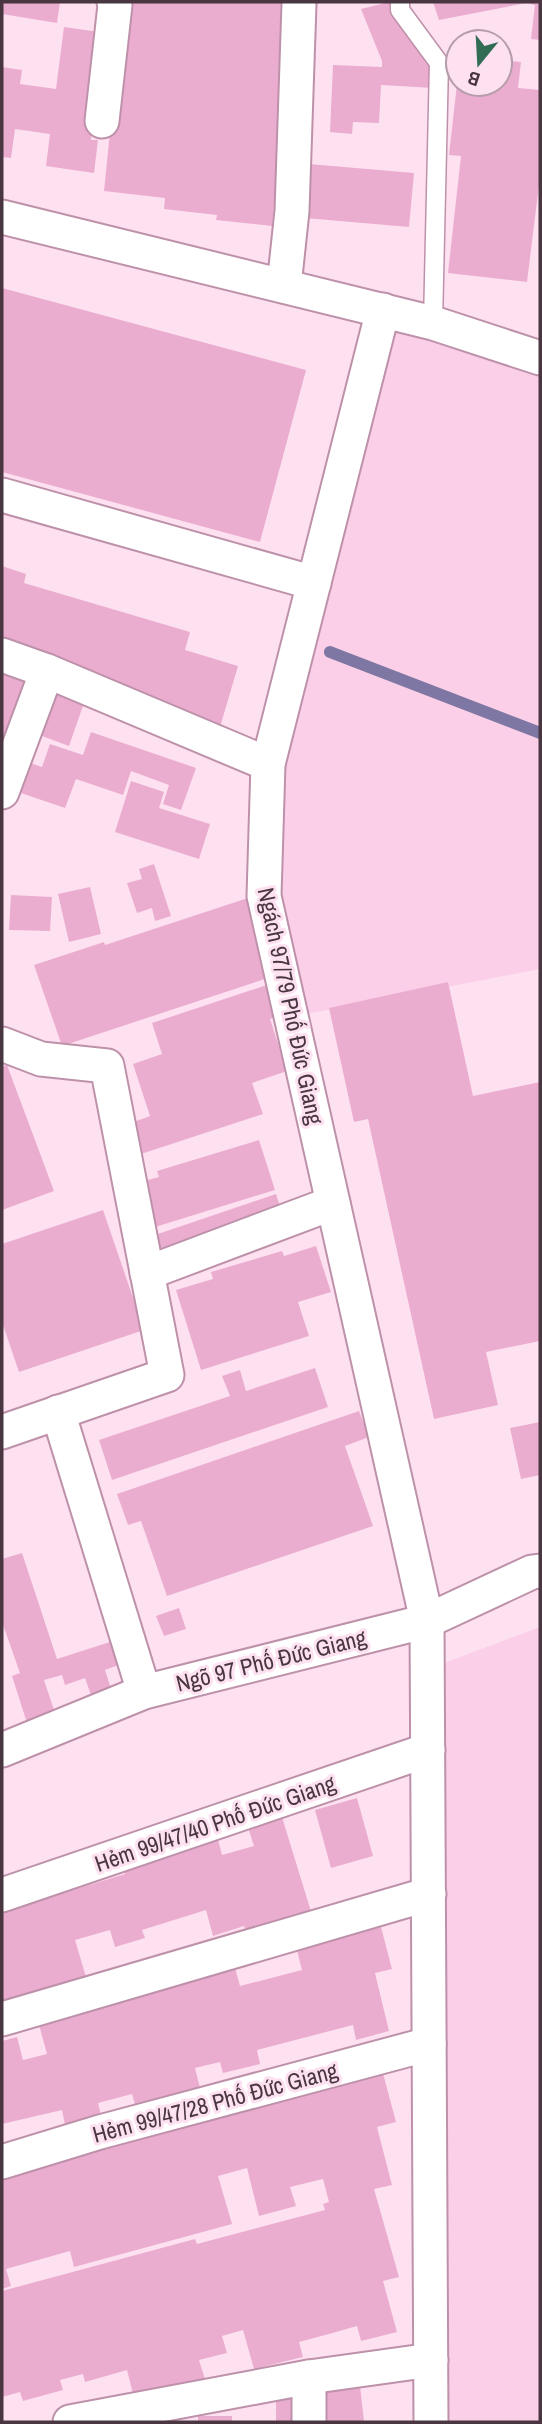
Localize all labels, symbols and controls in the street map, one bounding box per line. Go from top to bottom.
north arrow [444,28,514,98]
text: B [464,65,483,93]
street label: Ngách 97/79 Phố Đức Giang [251,885,331,1128]
street label: Ngõ 97 Phố Đức Giang [173,1621,370,1699]
street label: Hẻm 99/47/40 Phố Đức Giang [90,1767,340,1879]
street label: Hẻm 99/47/28 Phố Đức Giang [89,2054,342,2150]

